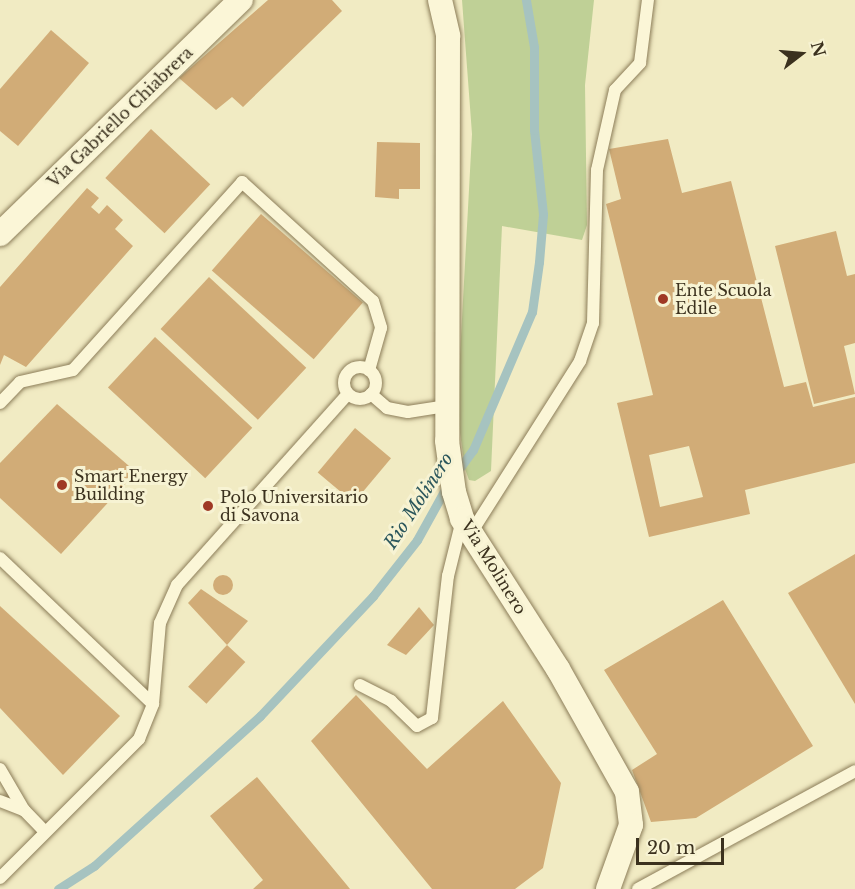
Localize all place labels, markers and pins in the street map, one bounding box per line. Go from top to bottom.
place label: Ente Scuola Edile [675,280,772,318]
marker: Ente Scuola Edile [656,292,670,306]
place label: Smart Energy Building [74,466,188,504]
marker: Smart Energy Building [55,478,69,492]
place label: Polo Universitario di Savona [220,487,368,525]
marker: Polo Universitario di Savona [201,499,215,513]

